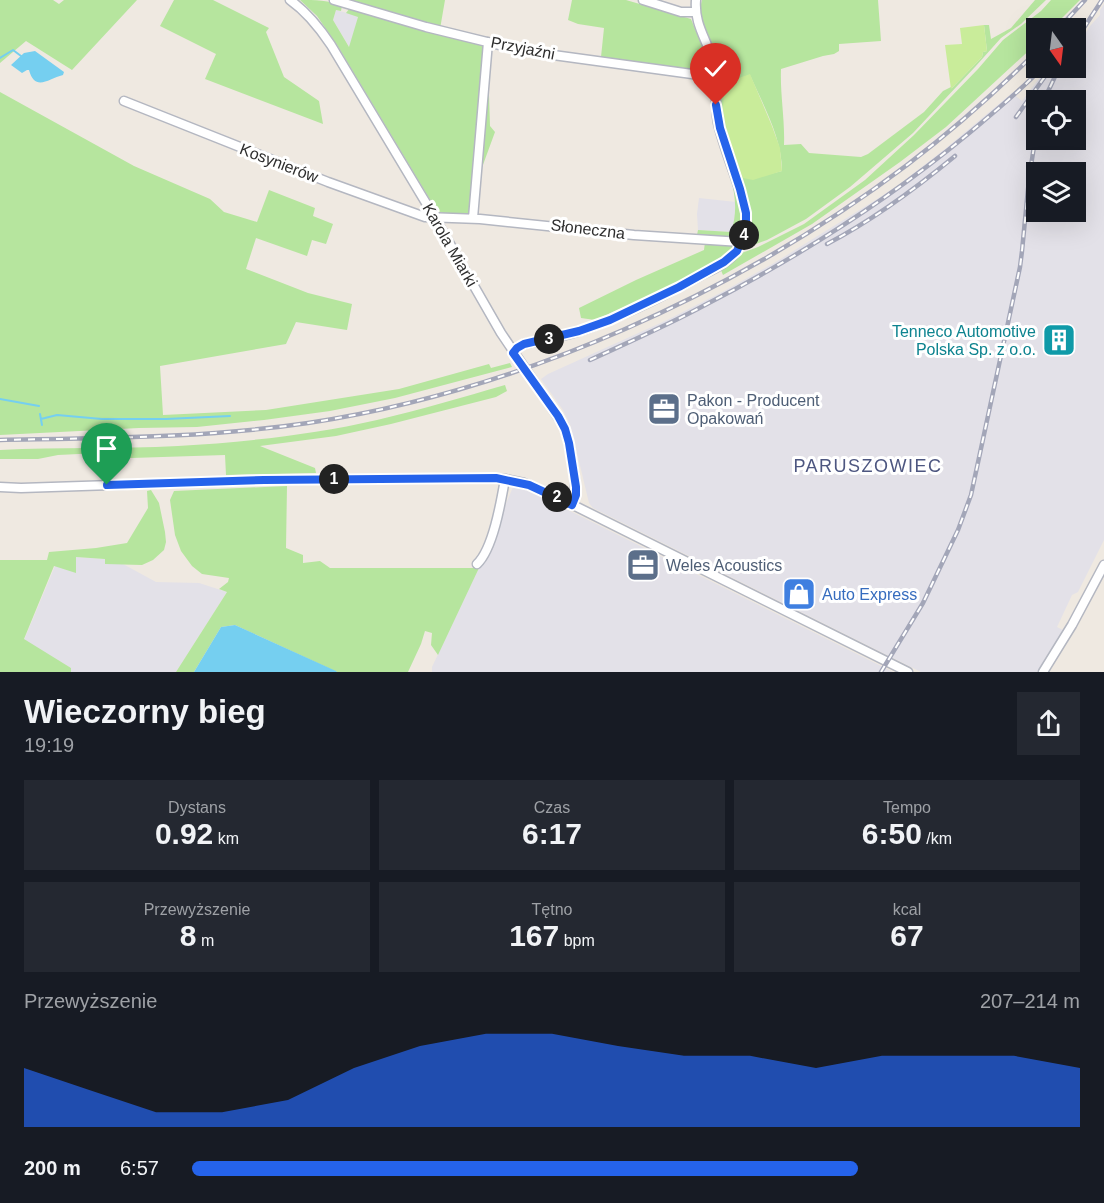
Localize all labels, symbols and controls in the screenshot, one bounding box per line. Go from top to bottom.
north arrow [1026,18,1086,78]
map controls [1026,18,1086,222]
street label: Przyjaźni [490,33,556,63]
pin [690,43,741,105]
icon: check [699,52,732,85]
button: locate [1026,90,1086,150]
street label: Kosynierów [237,140,321,186]
button: layers [1026,162,1086,222]
street label: Karola Miarki [419,200,481,290]
street label: Słoneczna [550,216,626,242]
pin: 4 [729,220,759,250]
text: 4 [740,226,748,243]
building icon: Tenneco Automotive Polska Sp. z o.o. [1041,322,1077,358]
place label: Tenneco Automotive Polska Sp. z o.o. [892,323,1036,358]
pin: 3 [534,324,564,354]
text: 3 [545,330,553,347]
office icon: Pakon - Producent Opakowań [646,391,682,427]
place label: Pakon - Producent Opakowań [687,392,820,427]
pin [81,423,132,485]
icon: arrive [90,432,123,465]
district label: PARUSZOWIEC [793,456,943,476]
pin: 1 [319,464,349,494]
text: 1 [330,470,338,487]
pin: 2 [542,482,572,512]
text: 2 [553,488,561,505]
office icon: Weles Acoustics [625,547,661,583]
place label: Weles Acoustics [666,557,782,574]
shop icon: Auto Express [781,576,817,612]
place label: Auto Express [822,586,917,603]
button: share [1017,692,1080,755]
text: Wieczorny bieg [24,693,266,730]
text: 19:19 [24,734,74,756]
text: Dystans [168,799,226,816]
text: Czas [534,799,570,816]
text: Tempo [883,799,931,816]
text: 0.92 [155,817,213,850]
text: 6:17 [522,817,582,850]
text: 6:50 [862,817,922,850]
text: km [213,830,239,847]
text: /km [922,830,952,847]
text: Przewyższenie [144,901,250,918]
text: Tętno [532,901,572,918]
text: kcal [893,901,921,918]
text: 8 [180,919,196,952]
text: 167 [509,919,559,952]
text: 67 [890,919,924,952]
text: m [196,932,214,949]
text: bpm [559,932,595,949]
text: Przewyższenie [24,990,157,1012]
text: 207–214 m [980,990,1080,1012]
text: 200 m [24,1157,81,1179]
text: 6:57 [120,1157,159,1179]

